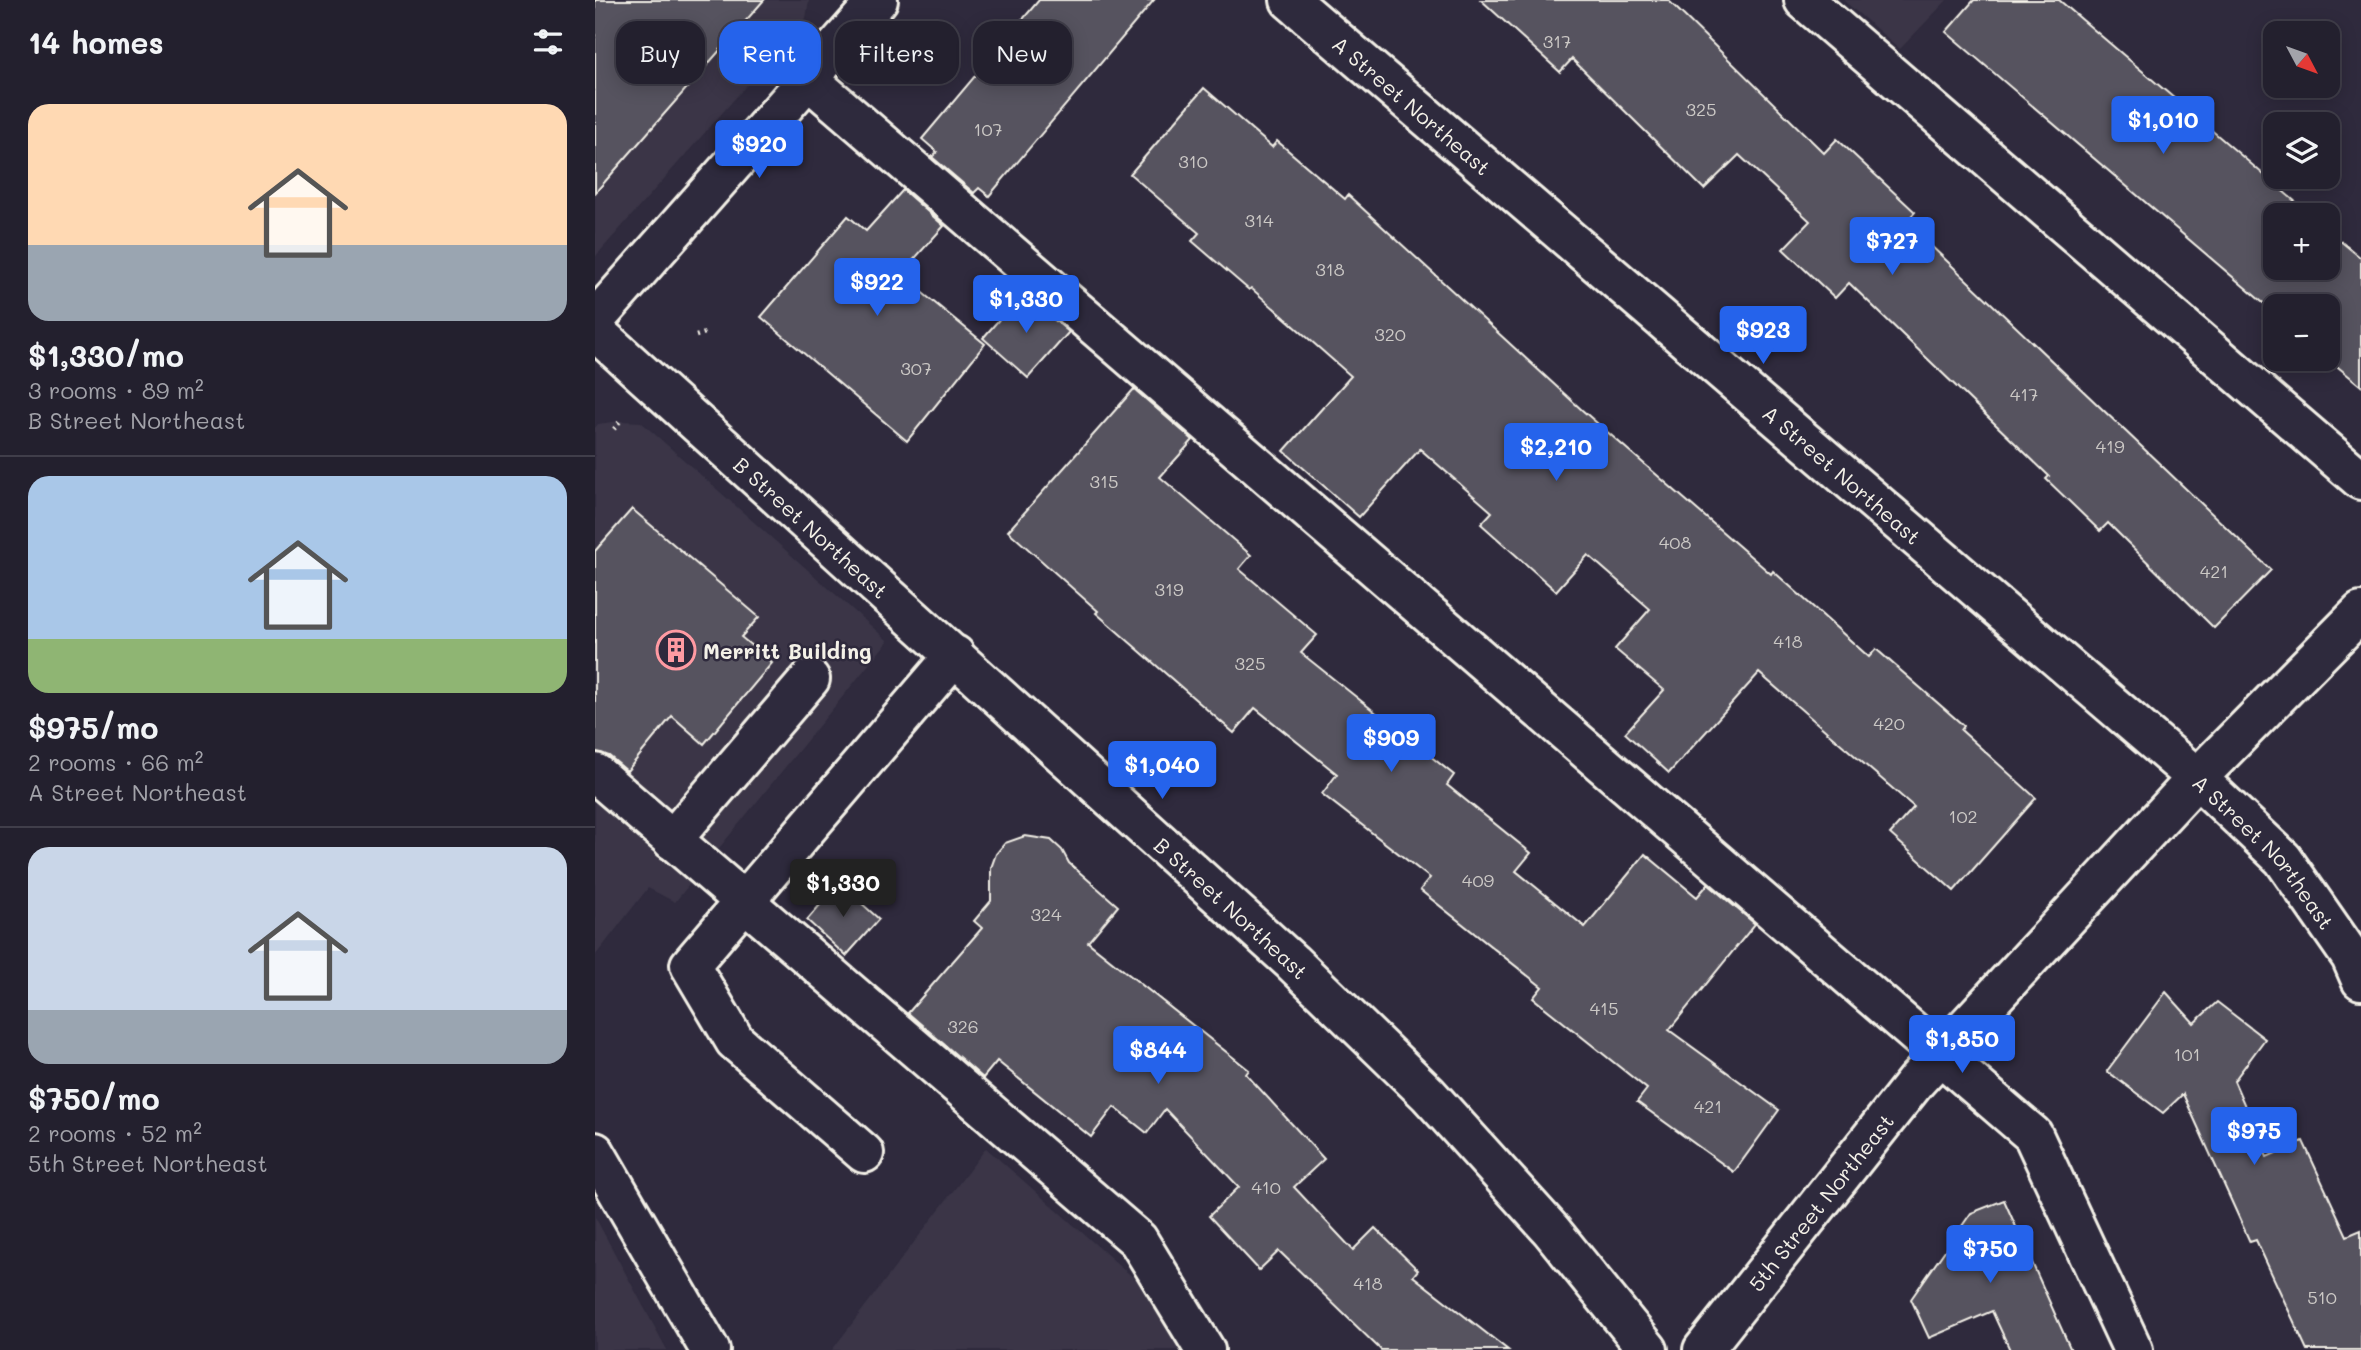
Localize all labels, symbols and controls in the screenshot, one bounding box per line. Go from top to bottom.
chip: Buy [616,21,705,84]
chip: Rent [719,21,821,84]
chip: Filters [835,21,959,84]
chip: New [973,21,1072,84]
north arrow [2263,21,2340,98]
map controls [2263,21,2340,371]
text: 14 homes [28,22,164,62]
icon: filters [529,23,567,61]
street label: A Street Northeast [1327,29,1497,180]
house number: 317 [1543,29,1571,53]
pin: $1,010 [2106,96,2220,156]
house number: 325 [1685,97,1717,121]
text: $1,010 [2127,104,2199,134]
button: layers [2263,112,2340,189]
house number: 107 [973,117,1003,141]
pin: $920 [718,120,800,180]
text: $920 [731,128,787,158]
house number: 310 [1178,149,1208,173]
icon: home [235,150,361,276]
button: + [2263,203,2340,280]
house number: 314 [1244,208,1274,232]
pin: $727 [1851,218,1933,277]
text: $727 [1866,225,1918,255]
house number: 318 [1315,257,1345,281]
pin: $922 [836,258,918,318]
text: $922 [850,266,904,296]
pin: $1,330 [969,276,1083,335]
text: $1,330 [989,283,1063,313]
button: − [2263,294,2340,371]
pin: $923 [1722,306,1804,366]
text: $923 [1736,314,1790,344]
house number: 320 [1374,322,1406,346]
text: $1,330/mo [28,335,184,375]
house number: 307 [900,356,932,380]
text: 3 rooms · 89 m² [28,375,204,405]
house number: 417 [2010,382,2038,406]
street label: A Street Northeast [1758,399,1927,549]
text: B Street Northeast [28,405,245,435]
pin: $2,210 [1499,424,1613,483]
text: $2,210 [1520,431,1592,461]
house number: 419 [2095,434,2125,458]
street label: B Street Northeast [729,450,894,604]
house number: 315 [1089,469,1119,493]
icon: home [235,522,361,648]
house number: 408 [1659,530,1691,554]
house number: 421 [2200,559,2228,583]
house number: 319 [1154,577,1184,601]
building icon: Merritt Building [655,629,697,671]
house number: 418 [1773,629,1803,653]
place label: Merritt Building [703,637,872,664]
house number: 325 [1234,651,1266,675]
text: $975/mo [28,707,158,747]
house number: 420 [1873,711,1905,735]
pin: $909 [1350,714,1432,774]
text: $909 [1363,722,1419,752]
pin: $1,040 [1105,742,1219,801]
text: 2 rooms · 66 m² [28,747,203,777]
text: $1,040 [1124,749,1200,779]
street label: A Street Northeast [2188,768,2341,934]
text: A Street Northeast [28,777,247,807]
house number: 102 [1948,804,1978,828]
street label: B Street Northeast [1149,831,1314,984]
pin: $1,330 [786,860,900,919]
text: $1,330 [806,867,880,897]
house number: 409 [1462,868,1495,892]
icon: home [235,893,361,1019]
house number: 324 [1030,902,1062,926]
house number: 415 [1589,996,1619,1020]
house number: 326 [947,1014,979,1038]
pin: $1,850 [1905,1016,2019,1075]
text: $1,850 [1925,1023,1999,1053]
pin: $844 [1117,1026,1199,1086]
text: $844 [1129,1034,1187,1064]
house number: 101 [2173,1042,2201,1066]
text: $750/mo [28,1078,160,1118]
house number: 421 [1694,1094,1722,1118]
street label: 5th Street Northeast [1742,1108,1899,1296]
pin: $975 [2213,1108,2295,1167]
text: $975 [2227,1115,2281,1145]
text: 2 rooms · 52 m² [28,1118,202,1148]
text: 5th Street Northeast [28,1148,268,1178]
house number: 410 [1251,1175,1281,1199]
pin: $750 [1949,1226,2031,1285]
text: $750 [1962,1233,2018,1263]
house number: 418 [1353,1271,1383,1295]
house number: 510 [2307,1285,2337,1309]

